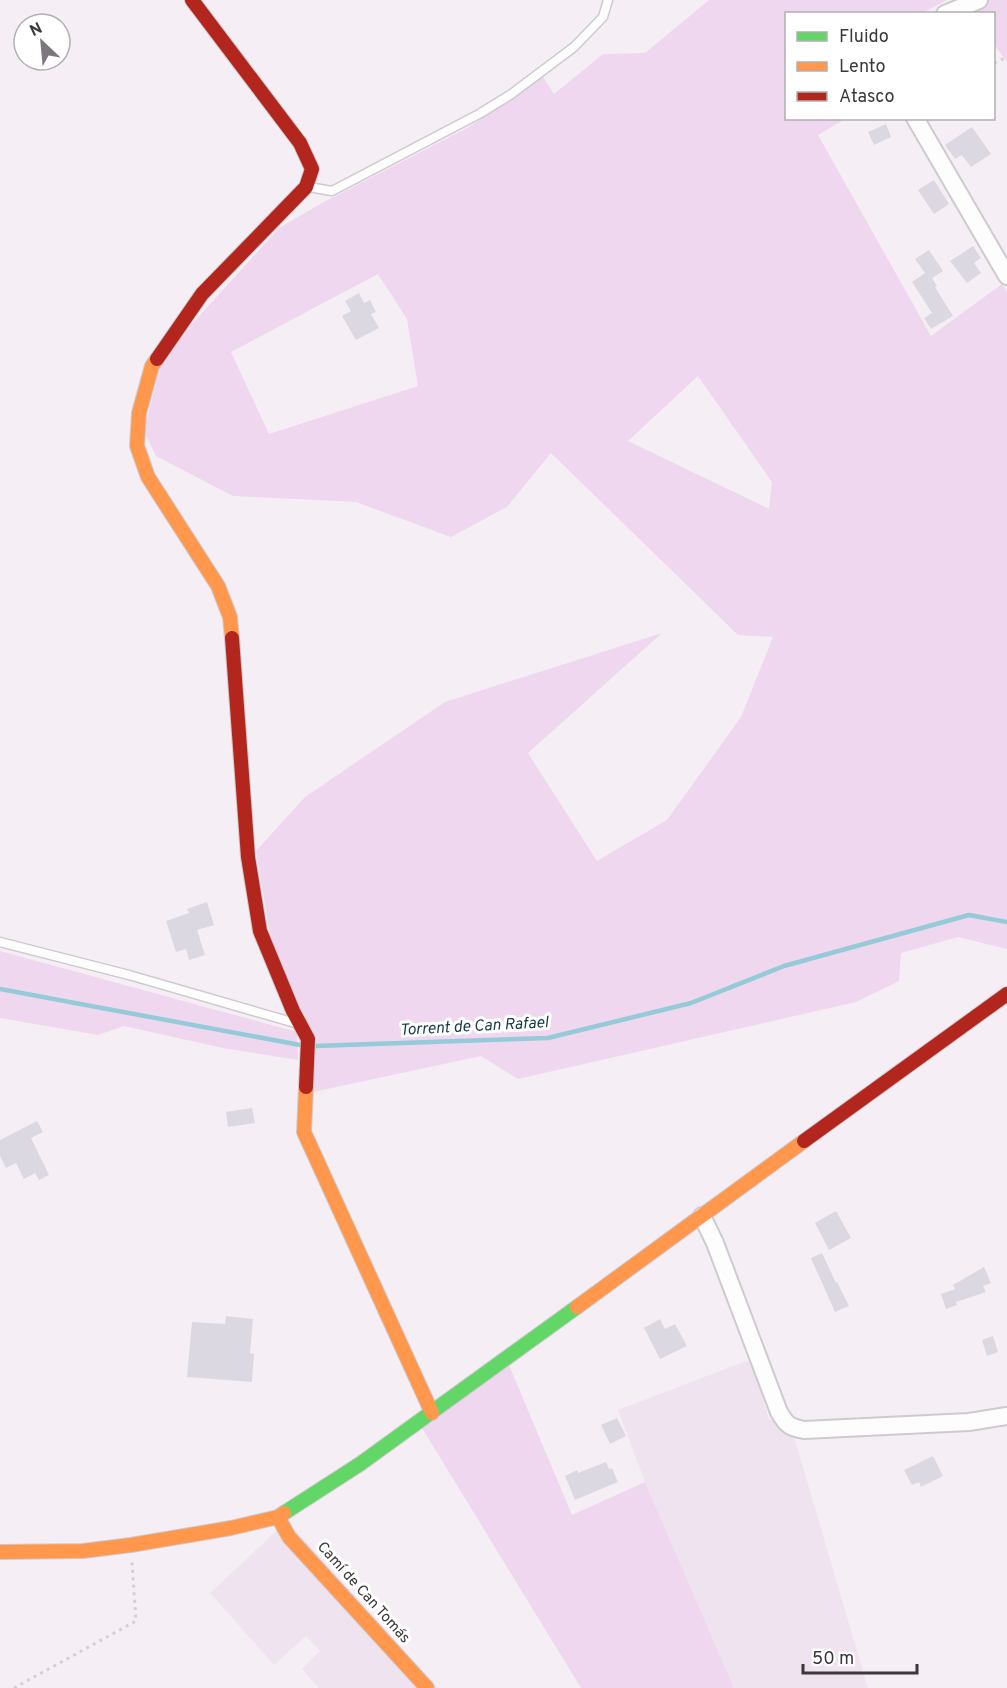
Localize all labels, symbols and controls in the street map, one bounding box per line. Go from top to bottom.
north arrow [12,12,72,72]
legend [785,12,995,120]
text: N [27,19,46,42]
text: Fluido [839,26,889,49]
text: Lento [839,56,885,79]
text: Atasco [839,86,895,109]
water label: Torrent de Can Rafael [399,1013,550,1041]
street label: Camí de Can Tomás [312,1538,414,1648]
scale bar [803,1637,917,1675]
text: 50 m [812,1648,854,1671]

